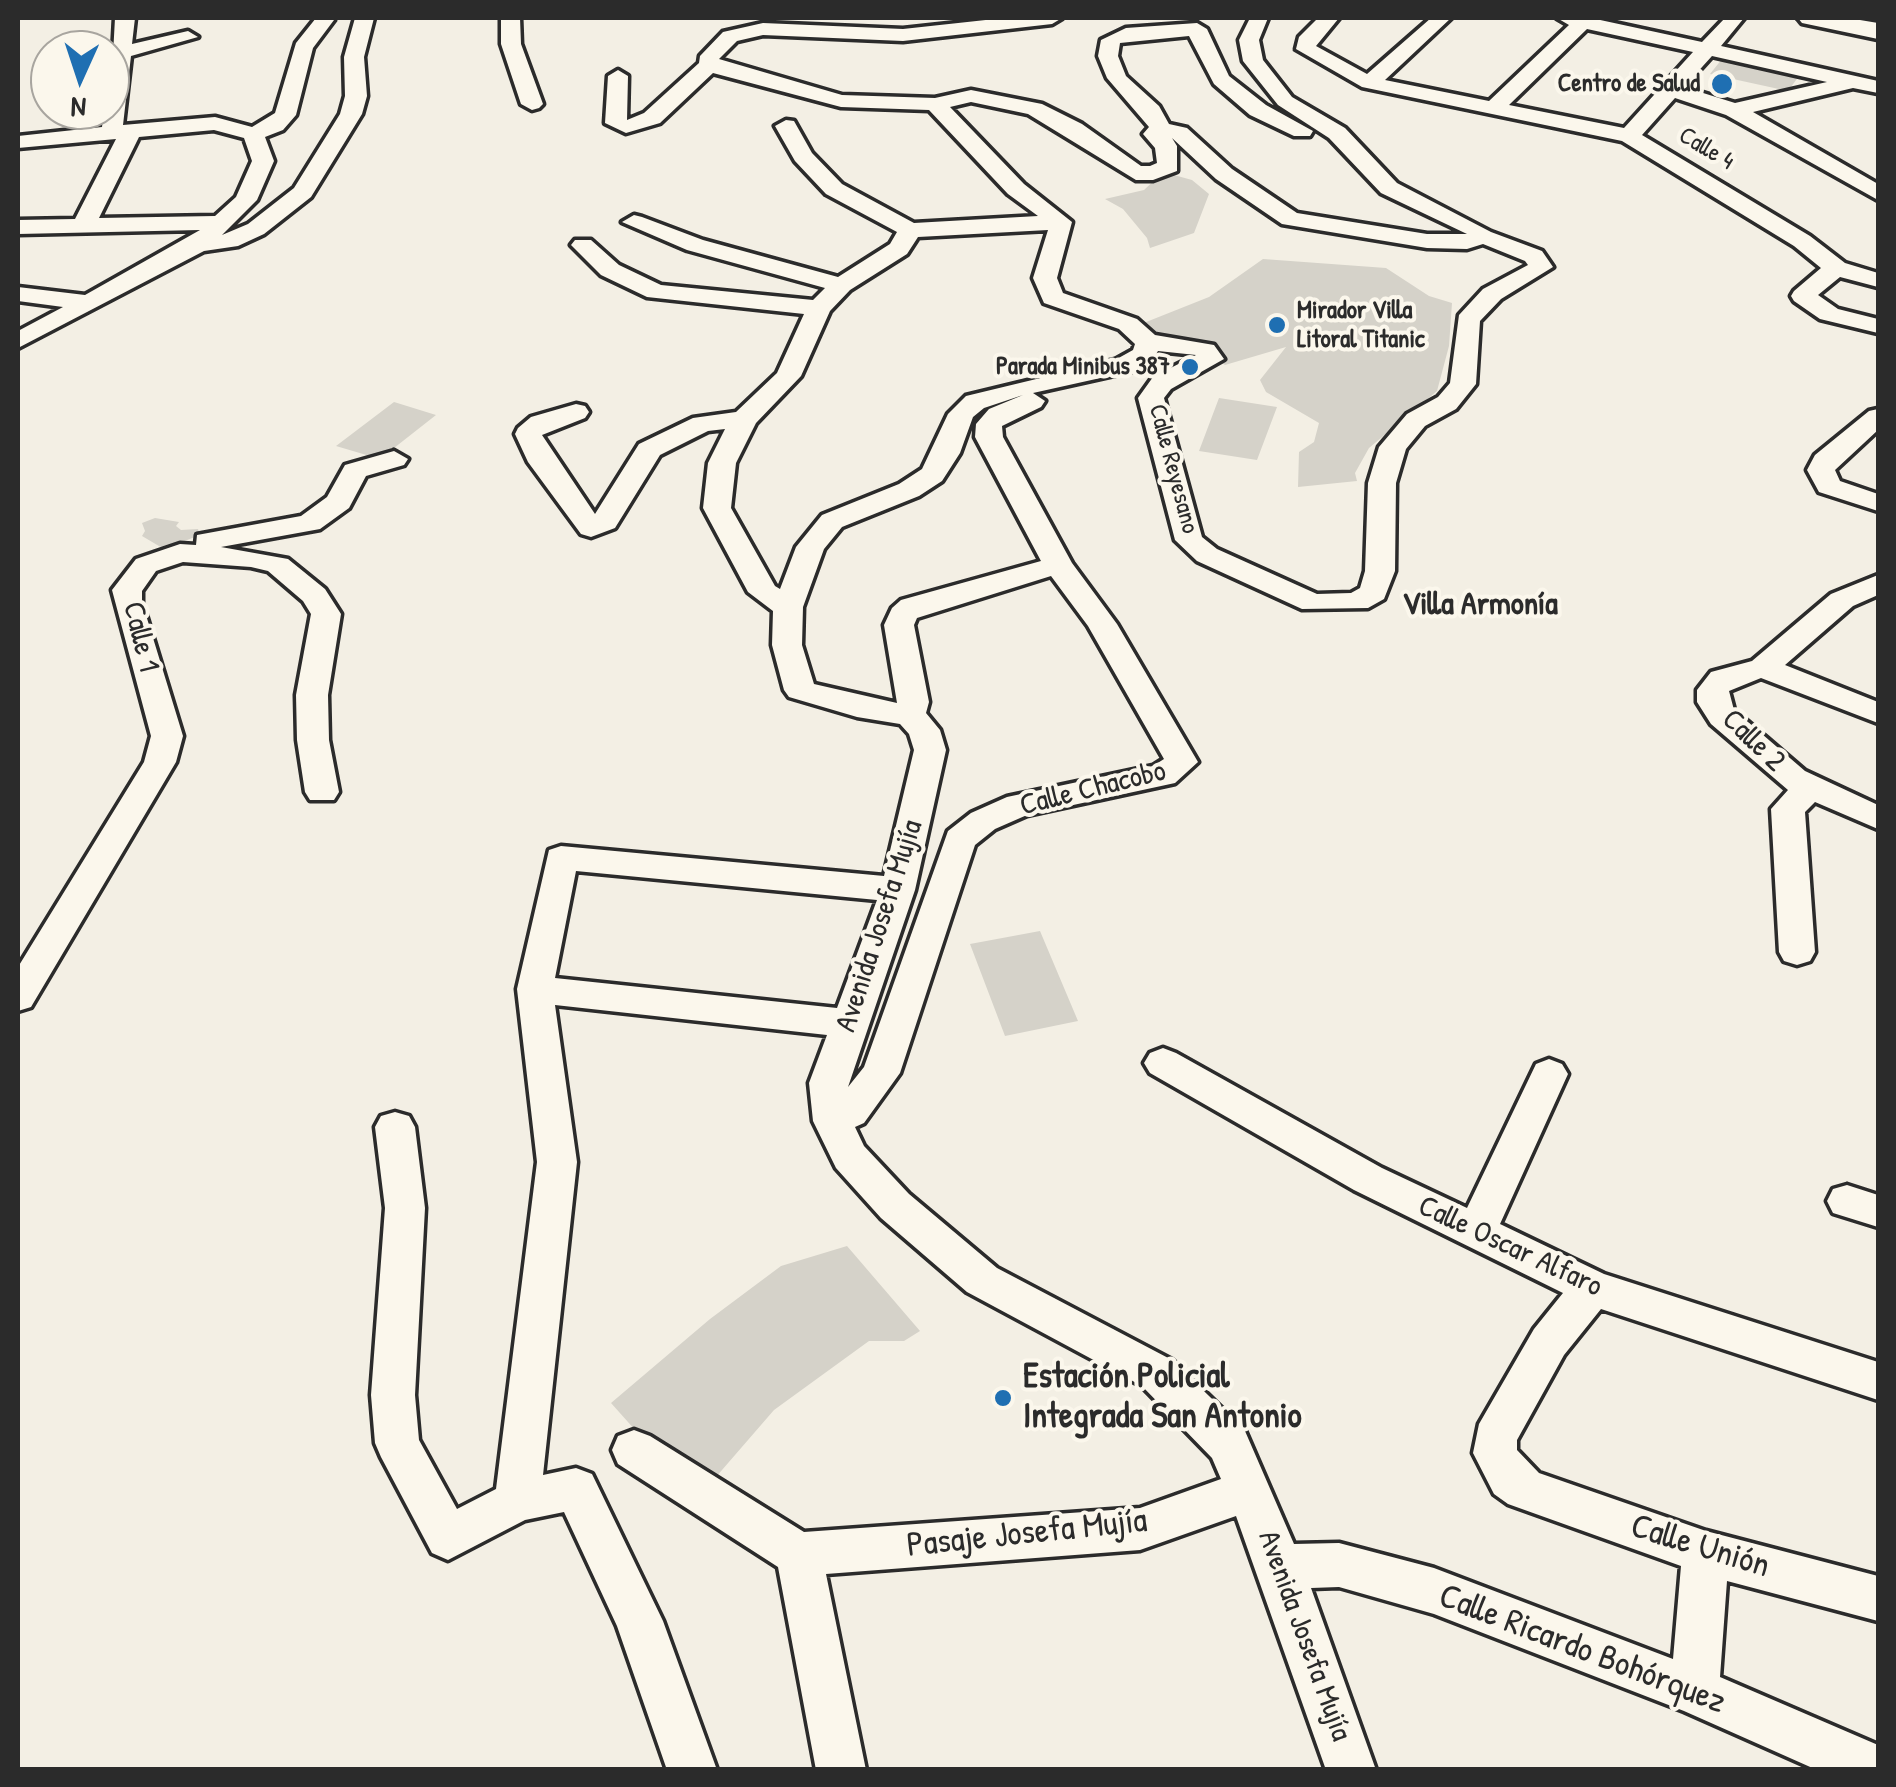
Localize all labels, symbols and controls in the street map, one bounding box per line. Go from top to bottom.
north arrow [30,30,130,130]
place label: Centro de Salud [1558,69,1700,99]
marker: Centro de Salud [1709,71,1735,97]
text: N [70,89,87,127]
street label: Calle 4 [1673,121,1739,177]
place label: Mirador Villa Litoral Titanic [1297,296,1425,355]
marker: Mirador Villa Litoral Titanic [1266,314,1288,336]
place label: Parada Minibus 387 [996,352,1170,382]
marker: Parada Minibus 387 [1179,356,1201,378]
street label: Calle Reyesano [1141,401,1205,537]
district label: Villa Armonía [1402,586,1558,624]
street label: Calle 1 [114,598,166,676]
street label: Calle 2 [1714,702,1792,780]
street label: Calle Chacobo [1016,754,1170,824]
street label: Avenida Josefa Mujía [829,815,931,1037]
street label: Calle Oscar Alfaro [1412,1189,1608,1305]
place label: Estación Policial Integrada San Antonio [1023,1357,1302,1439]
marker: Estación Policial Integrada San Antonio [992,1387,1014,1409]
street label: Pasaje Josefa Mujía [905,1501,1149,1567]
street label: Calle Unión [1626,1506,1774,1588]
street label: Avenida Josefa Mujía [1249,1526,1359,1746]
street label: Calle Ricardo Bohórquez [1433,1576,1731,1724]

